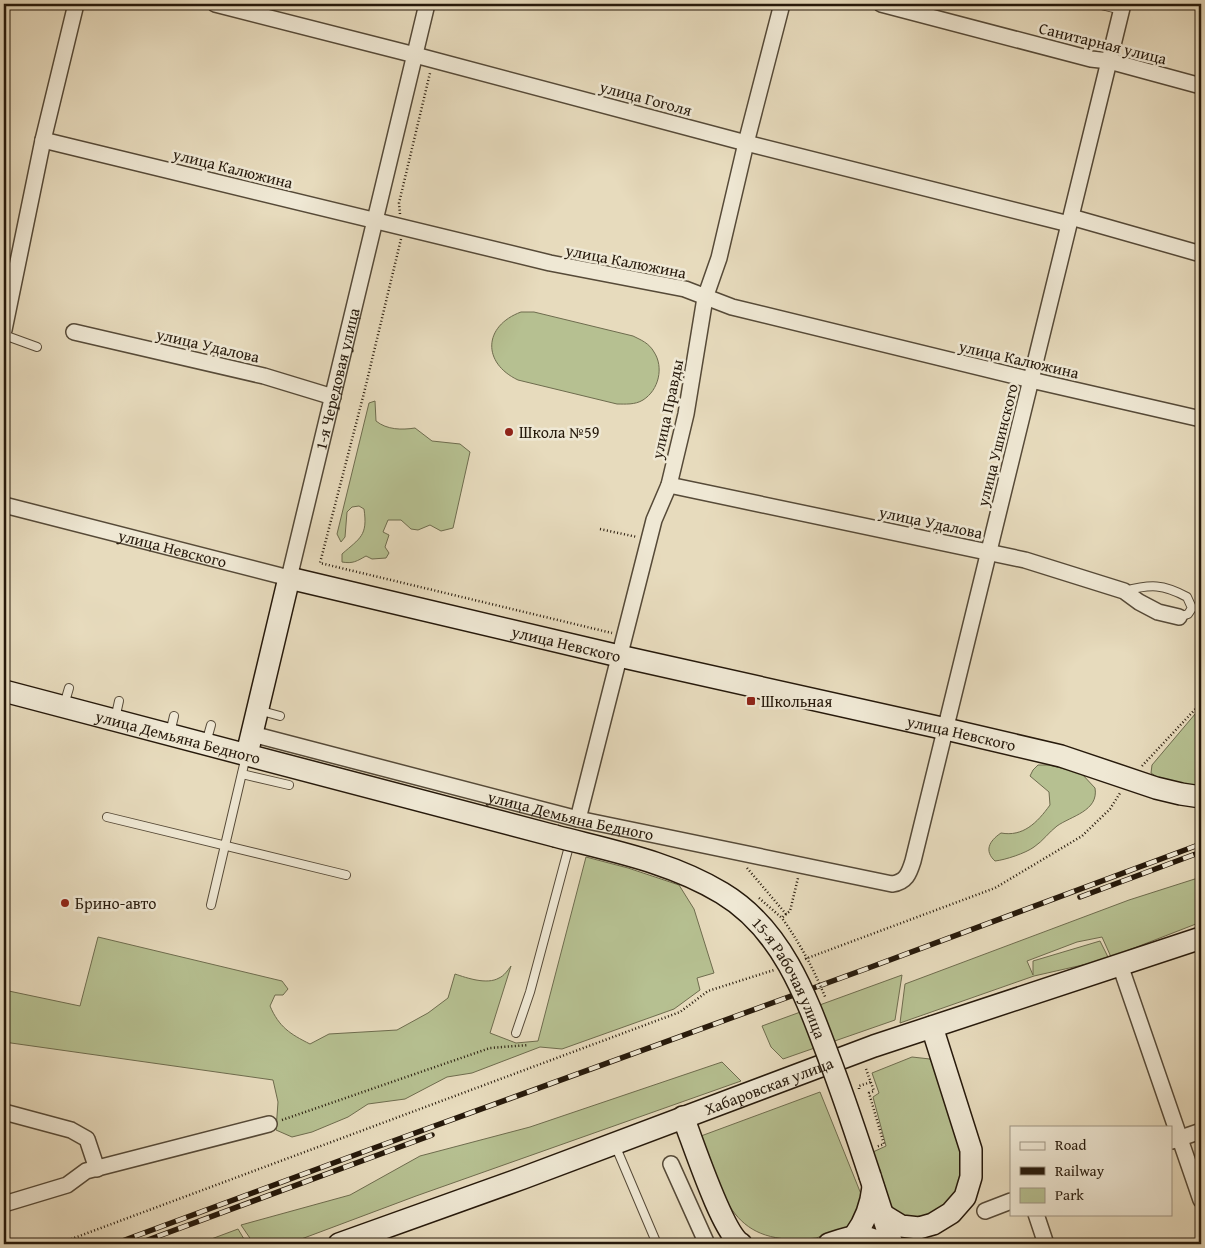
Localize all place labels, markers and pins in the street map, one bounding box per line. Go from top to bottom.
place label: Школа №59 [519,420,600,444]
marker: Школа №59 [503,426,515,438]
place label: Школьная [761,689,832,713]
marker: Школьная [745,695,757,707]
place label: Брино-авто [75,891,156,915]
marker: Брино-авто [59,897,71,909]

